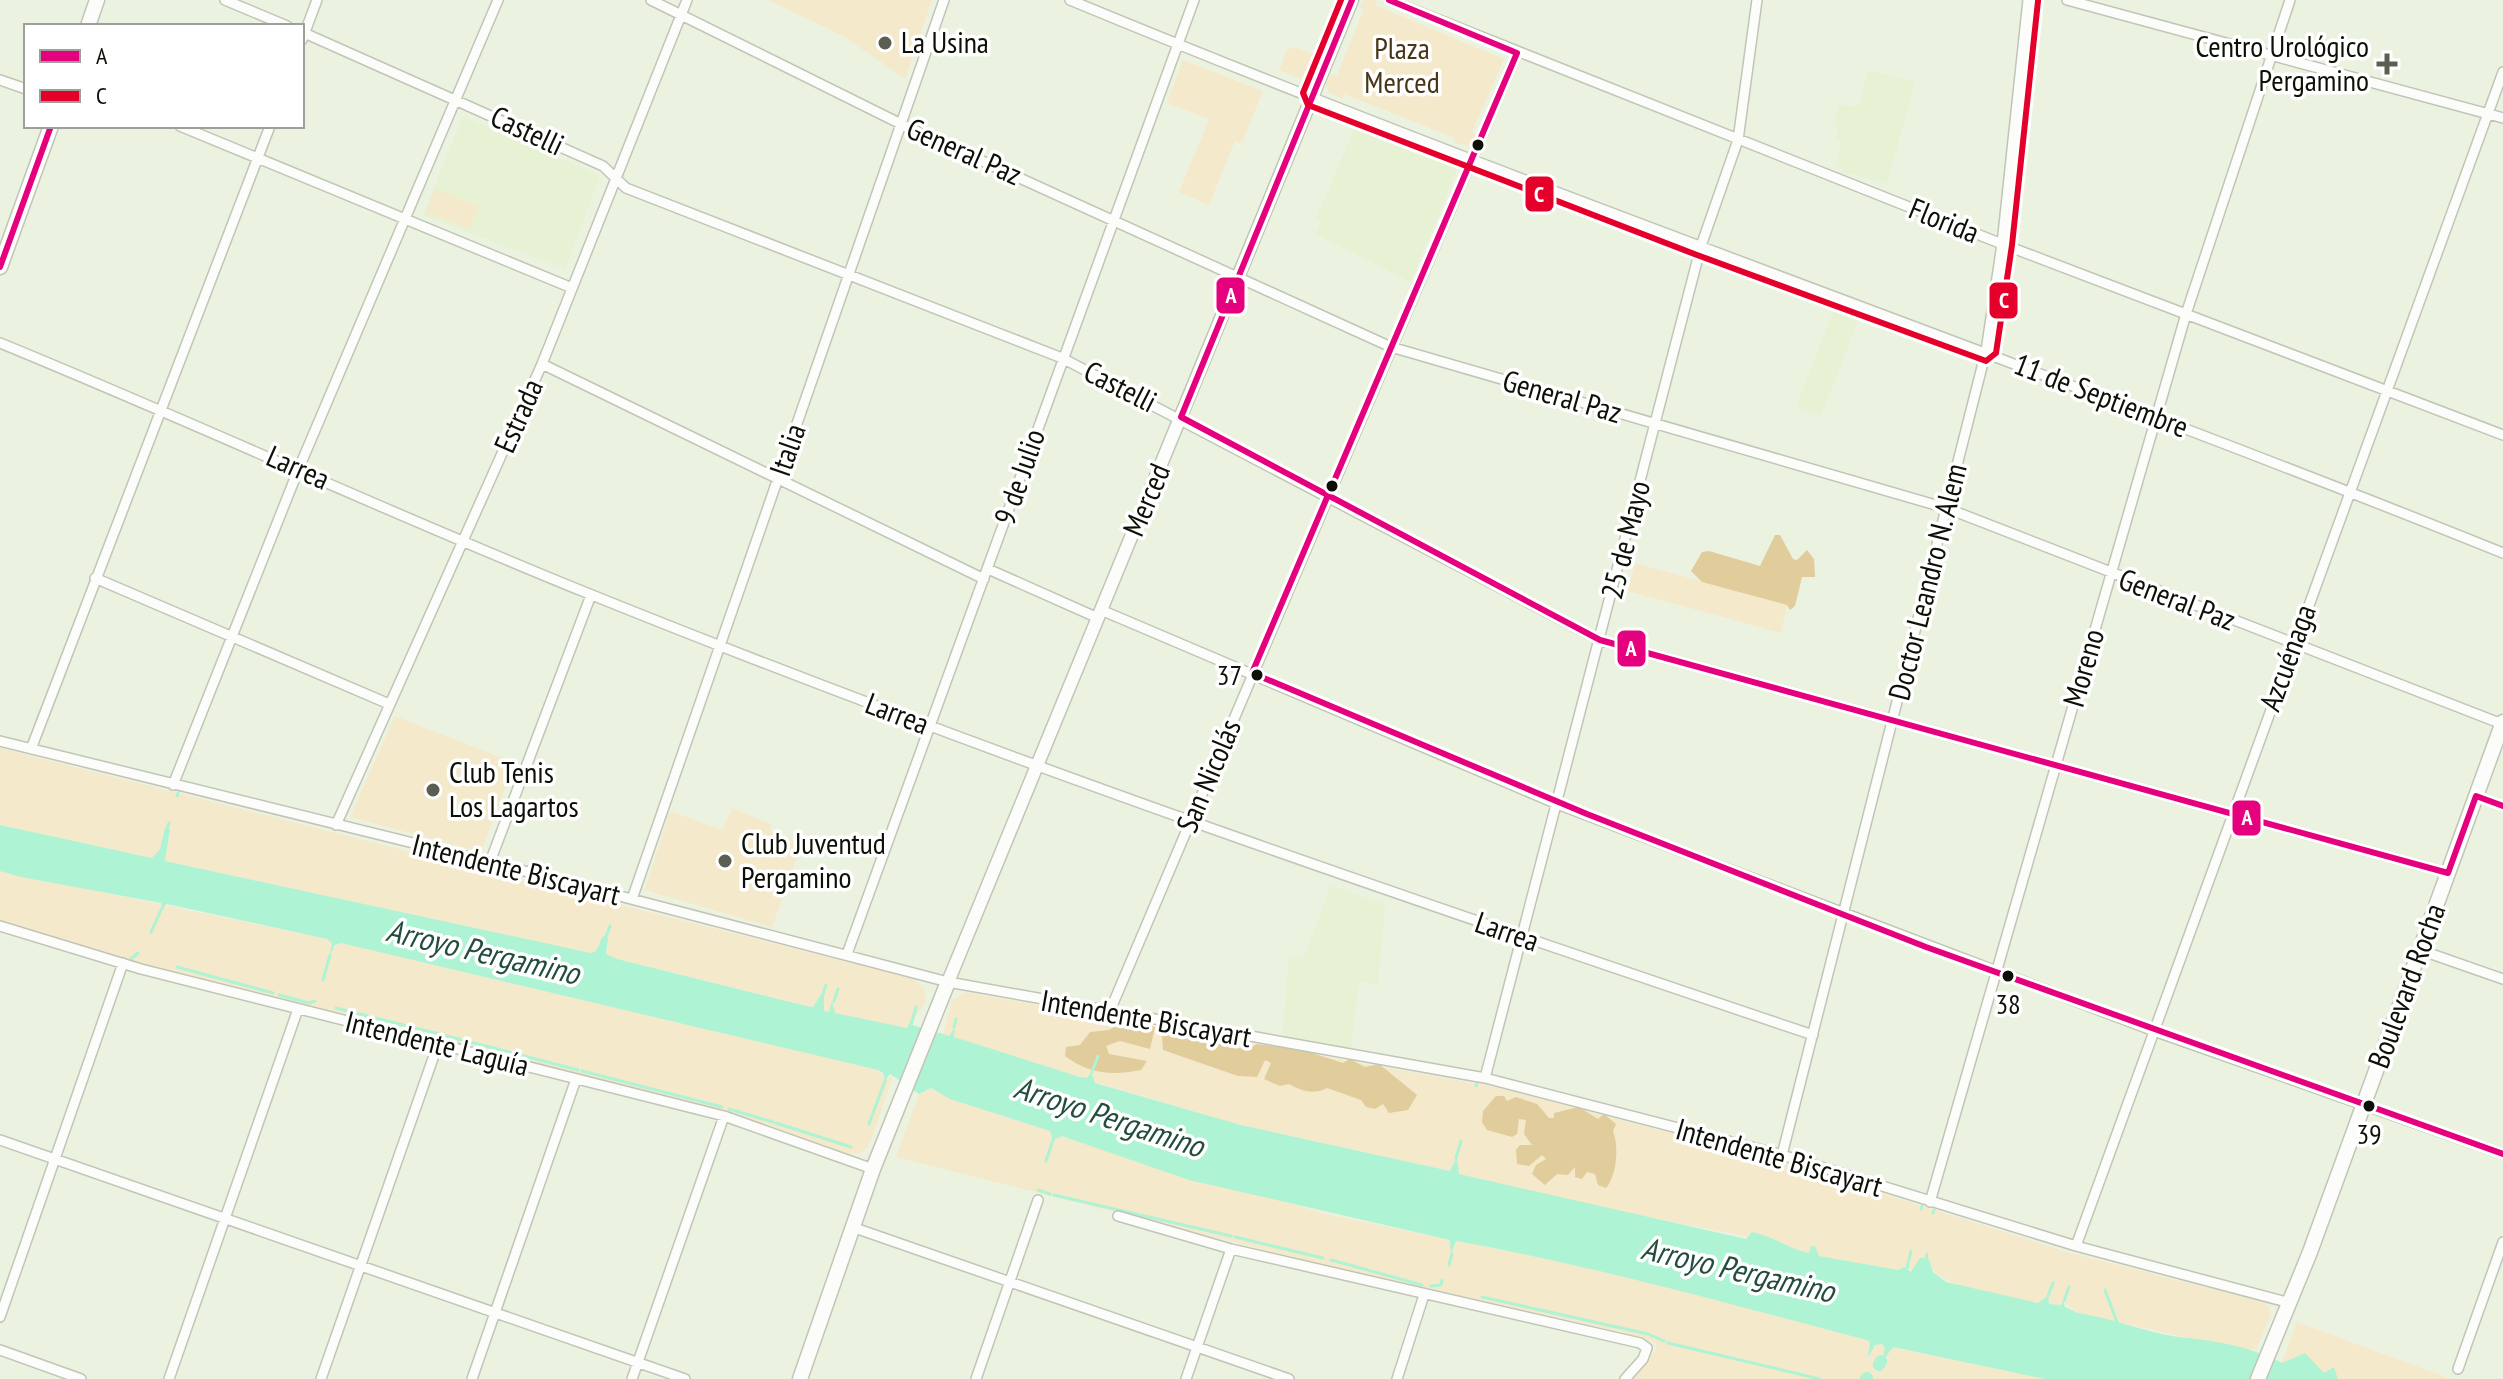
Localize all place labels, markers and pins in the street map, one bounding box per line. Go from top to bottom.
place label: La Usina [901,22,989,61]
place label: Centro Urológico Pergamino [2195,26,2369,99]
marker: La Usina [876,34,894,52]
marker: Centro Urológico Pergamino [2376,53,2398,75]
unlabelled marker [1470,137,1486,153]
unlabelled marker [1324,478,1340,494]
place label: 37 [1217,656,1242,693]
marker: 37 [1249,667,1265,683]
place label: Club Tenis Los Lagartos [449,752,579,825]
marker: Club Tenis Los Lagartos [424,781,442,799]
place label: Club Juventud Pergamino [741,823,886,896]
marker: Club Juventud Pergamino [716,852,734,870]
marker: 38 [2000,968,2016,984]
place label: 38 [1995,985,2021,1022]
marker: 39 [2361,1098,2377,1114]
place label: 39 [2356,1115,2382,1152]

